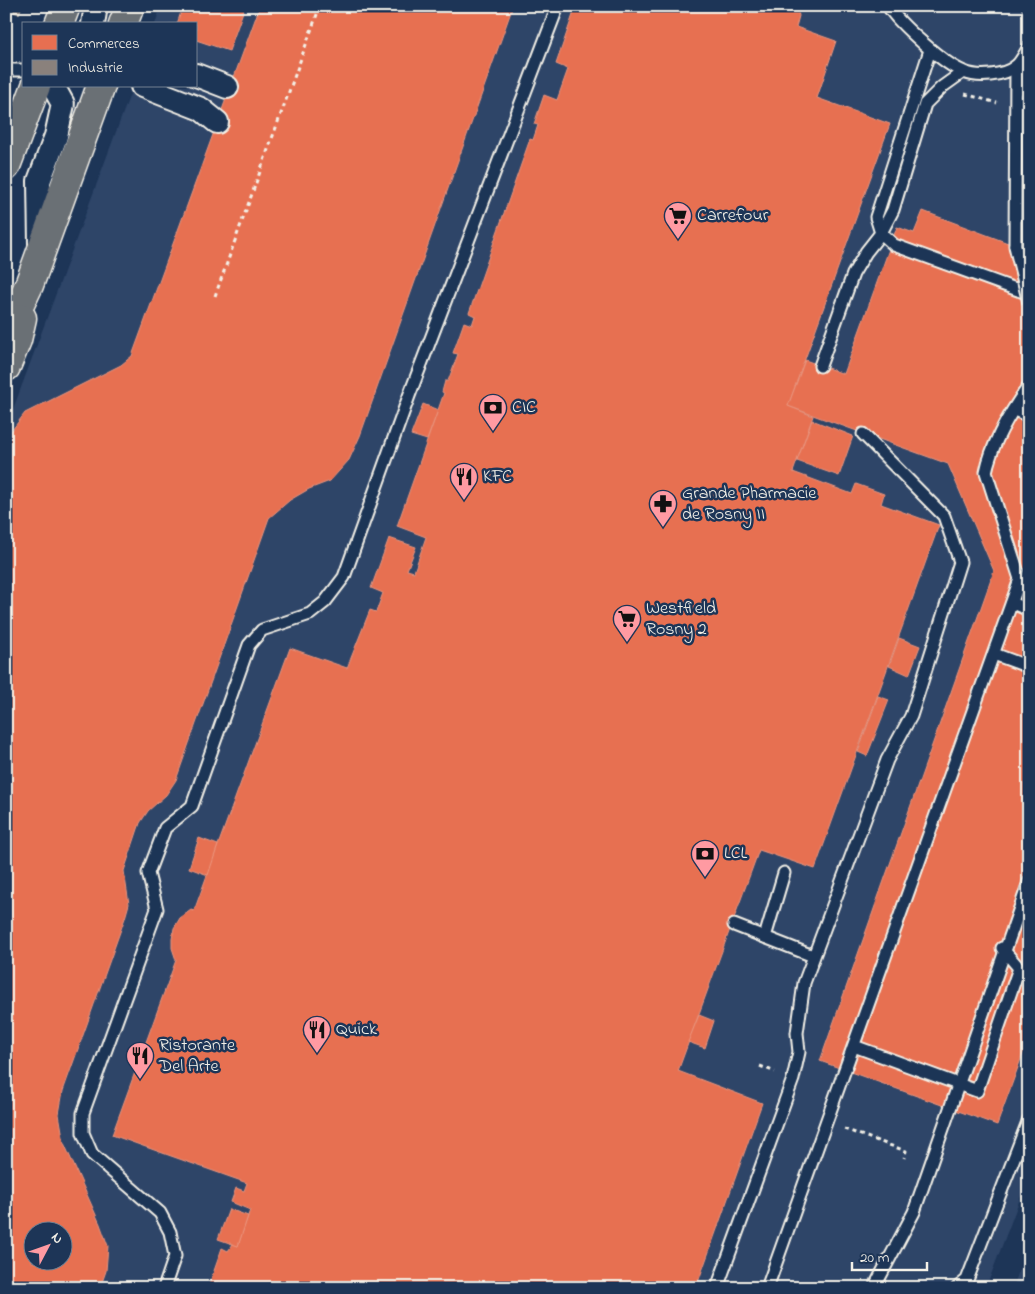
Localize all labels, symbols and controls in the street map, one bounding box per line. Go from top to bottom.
legend [22,22,198,88]
text: Commerces [68,33,140,55]
text: Industrie [68,57,123,79]
supermarket icon: Carrefour [663,201,693,240]
place label: Carrefour [697,203,769,229]
bank icon: CIC [478,393,508,432]
place label: CIC [512,395,536,421]
restaurant icon: KFC [449,462,479,501]
place label: KFC [483,464,512,490]
place label: Grande Pharmacie de Rosny II [682,481,817,528]
pharmacy icon: Grande Pharmacie de Rosny II [648,489,678,528]
place label: Westfield Rosny 2 [646,596,716,643]
supermarket icon: Westfield Rosny 2 [612,604,642,643]
bank icon: LCL [690,839,720,878]
place label: LCL [724,841,748,867]
restaurant icon: Quick [302,1015,332,1054]
place label: Quick [336,1017,377,1043]
place label: Ristorante Del Arte [158,1033,236,1080]
restaurant icon: Ristorante Del Arte [125,1041,155,1080]
north arrow [22,1222,72,1272]
text: N [46,1228,68,1249]
scale bar [852,1239,928,1271]
text: 20 m [860,1247,890,1269]

